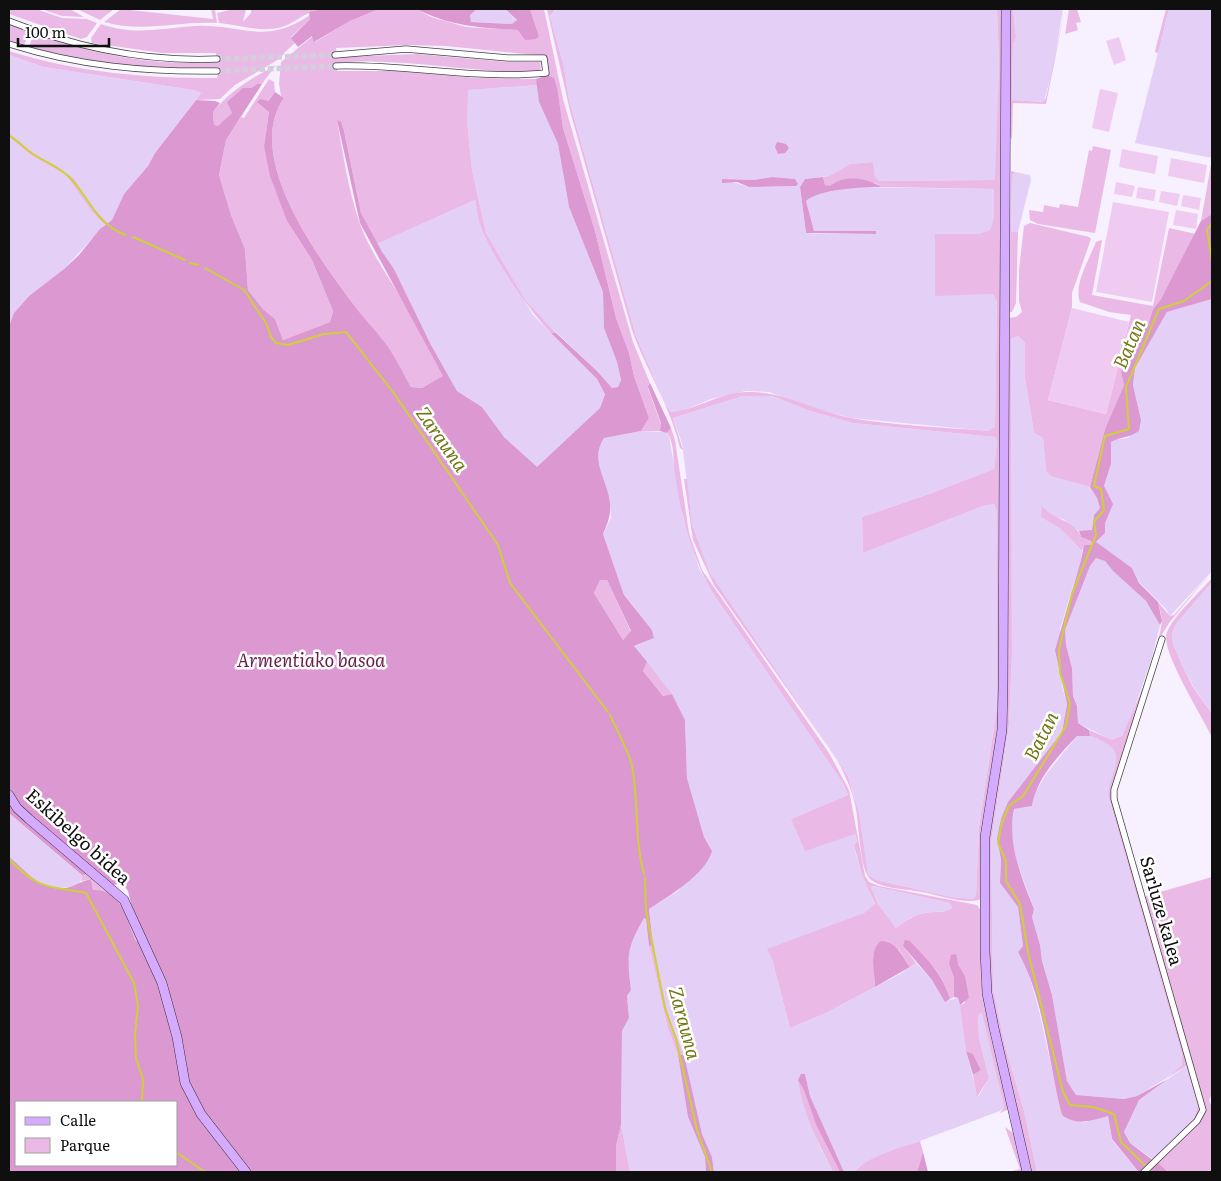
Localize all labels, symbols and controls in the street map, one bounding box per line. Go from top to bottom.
scale bar [18,15,109,47]
text: 100 m [25,20,66,43]
water label: Batan [1105,314,1152,373]
water label: Zarauna [410,400,476,477]
park label: Armentiako basoa [237,646,386,673]
water label: Batan [1016,706,1065,765]
street label: Eskibelgo bidea [21,781,138,891]
street label: Sarluze kalea [1134,853,1191,969]
water label: Zarauna [663,983,709,1062]
legend [15,1101,178,1166]
text: Calle [60,1108,96,1131]
text: Parque [60,1133,110,1156]

